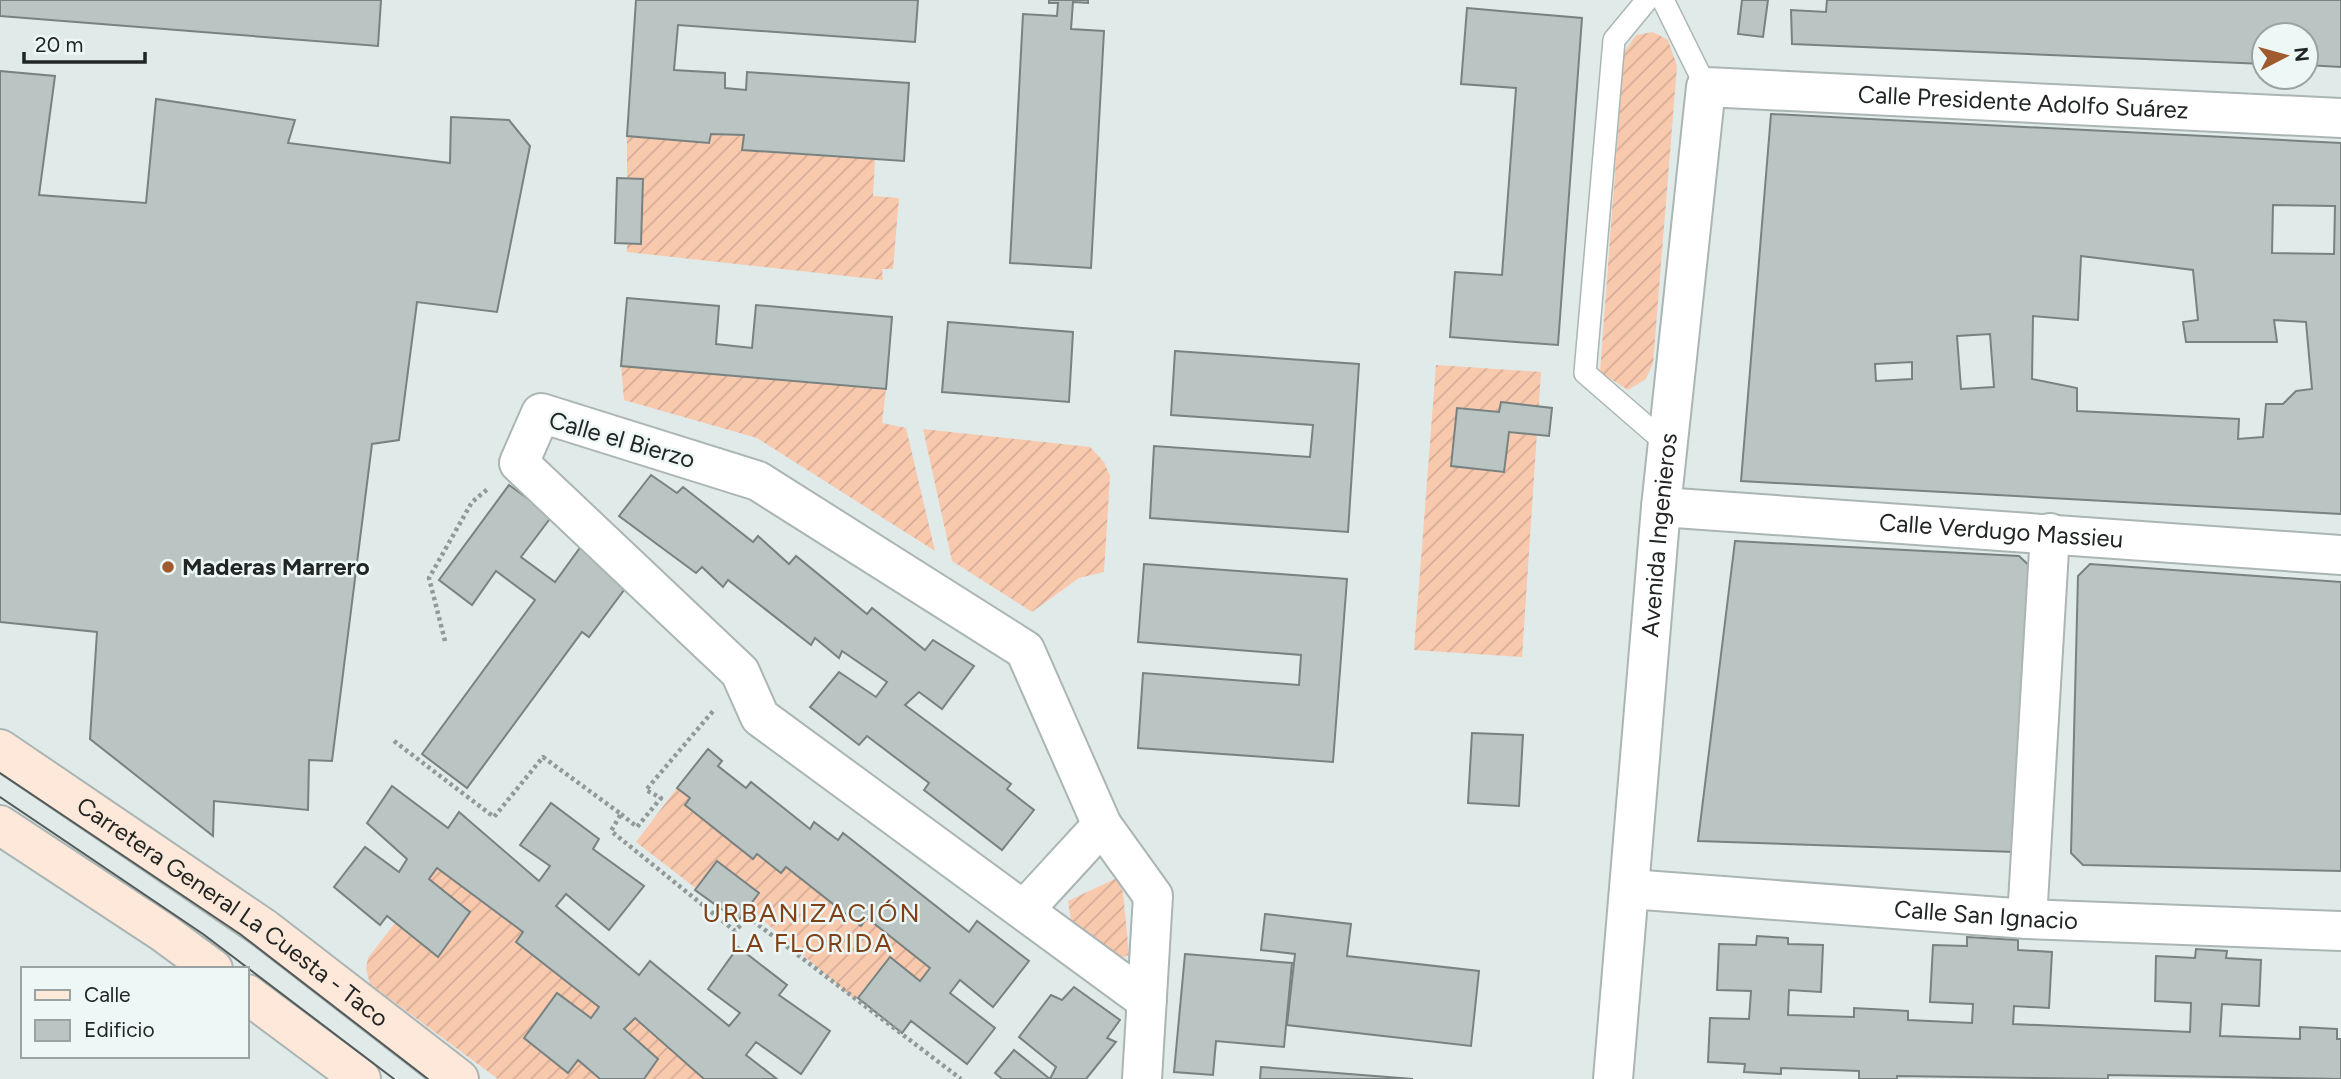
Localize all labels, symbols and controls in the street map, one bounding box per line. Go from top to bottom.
scale bar [24,21,145,65]
north arrow [2250,21,2320,91]
text: 20 m [35,32,83,57]
text: N [2289,46,2314,63]
street label: Calle Presidente Adolfo Suárez [1857,79,2189,125]
street label: Calle el Bierzo [546,405,699,474]
street label: Avenida Ingenieros [1635,431,1683,638]
street label: Calle Verdugo Massieu [1878,507,2124,554]
place label: Maderas Marrero [182,552,370,581]
marker: Maderas Marrero [160,559,176,575]
street label: Carretera General La Cuesta - Taco [71,790,394,1033]
street label: Calle San Ignacio [1893,894,2079,935]
district label: URBANIZACIÓN LA FLORIDA [702,897,922,959]
legend [21,967,248,1058]
text: Calle [84,982,131,1007]
text: Edificio [84,1017,155,1042]

